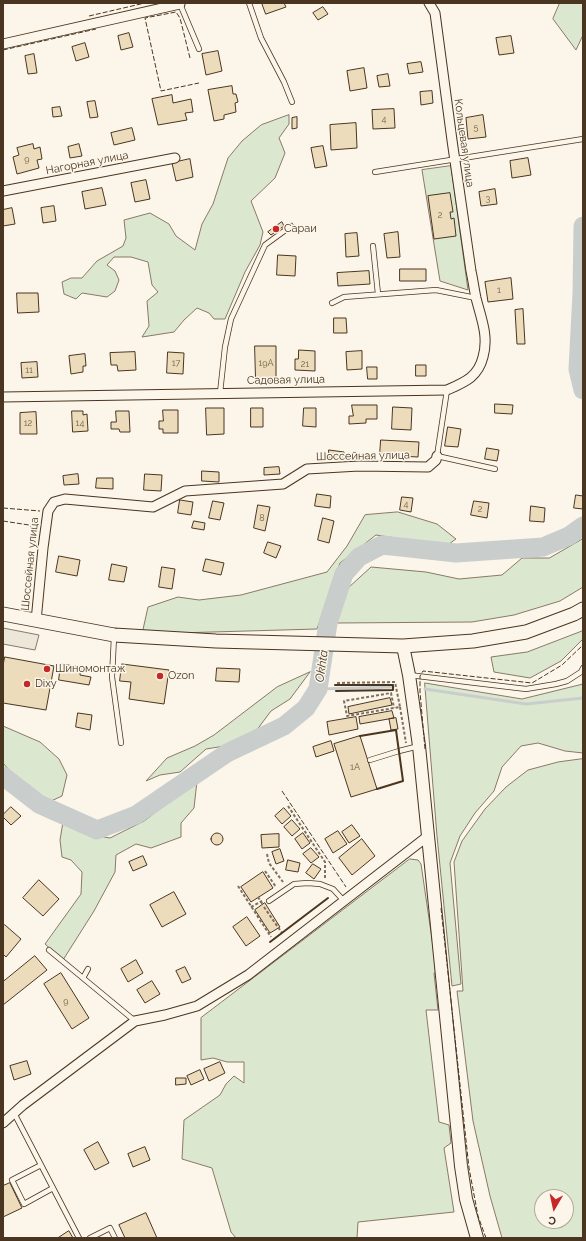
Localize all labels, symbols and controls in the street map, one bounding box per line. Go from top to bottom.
street label: Кольцевая улица [451,98,477,188]
house number: 4 [382,114,386,124]
house number: 5 [474,122,478,132]
street label: Нагорная улица [45,149,129,177]
house number: 9 [24,154,30,164]
house number: 3 [486,193,490,203]
house number: 2 [438,210,442,220]
place label: Сараи [284,222,317,236]
marker: Сараи [271,224,281,234]
house number: 1 [497,285,501,295]
house number: 17 [172,358,180,368]
house number: 19А [258,358,274,368]
house number: 21 [301,359,309,369]
house number: 11 [25,365,33,375]
street label: Садовая улица [247,373,325,387]
house number: 12 [24,418,32,428]
house number: 14 [76,418,84,428]
street label: Шоссейная улица [316,449,410,463]
house number: 4 [404,499,408,509]
house number: 2 [478,504,482,514]
house number: 8 [259,513,265,523]
street label: Шоссейная улица [19,517,41,611]
water label: Okhta [313,649,331,683]
place label: Шиномонтаж [55,662,125,676]
marker: Шиномонтаж [42,664,52,674]
place label: Ozon [168,669,195,683]
marker: Ozon [155,671,165,681]
place label: Dixy [35,677,57,691]
marker: Dixy [22,679,32,689]
house number: 1А [350,762,360,772]
house number: 9 [63,996,69,1006]
north arrow [534,1189,574,1229]
text: С [547,1213,557,1227]

